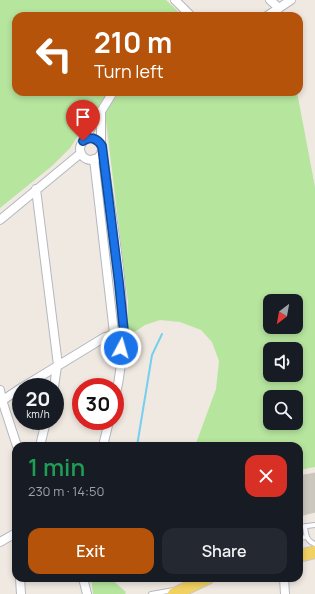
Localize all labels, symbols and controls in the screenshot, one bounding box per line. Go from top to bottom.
text: 210 m [94,23,172,61]
icon: left [28,28,80,80]
text: Turn left [94,59,164,83]
pin [66,100,100,141]
icon: arrive [72,106,94,128]
north arrow [263,294,303,334]
map controls [263,294,303,430]
position arrow [100,327,142,369]
button: sound [263,342,303,382]
speed limit sign: 30 [72,378,124,430]
text: 20 [25,385,51,412]
button: search [263,390,303,430]
text: km/h [26,407,50,421]
text: 1 min [28,450,85,483]
button: close [245,455,287,497]
text: 230 m · 14:50 [28,482,104,500]
button: Exit [28,528,154,574]
button: Share [162,528,287,574]

